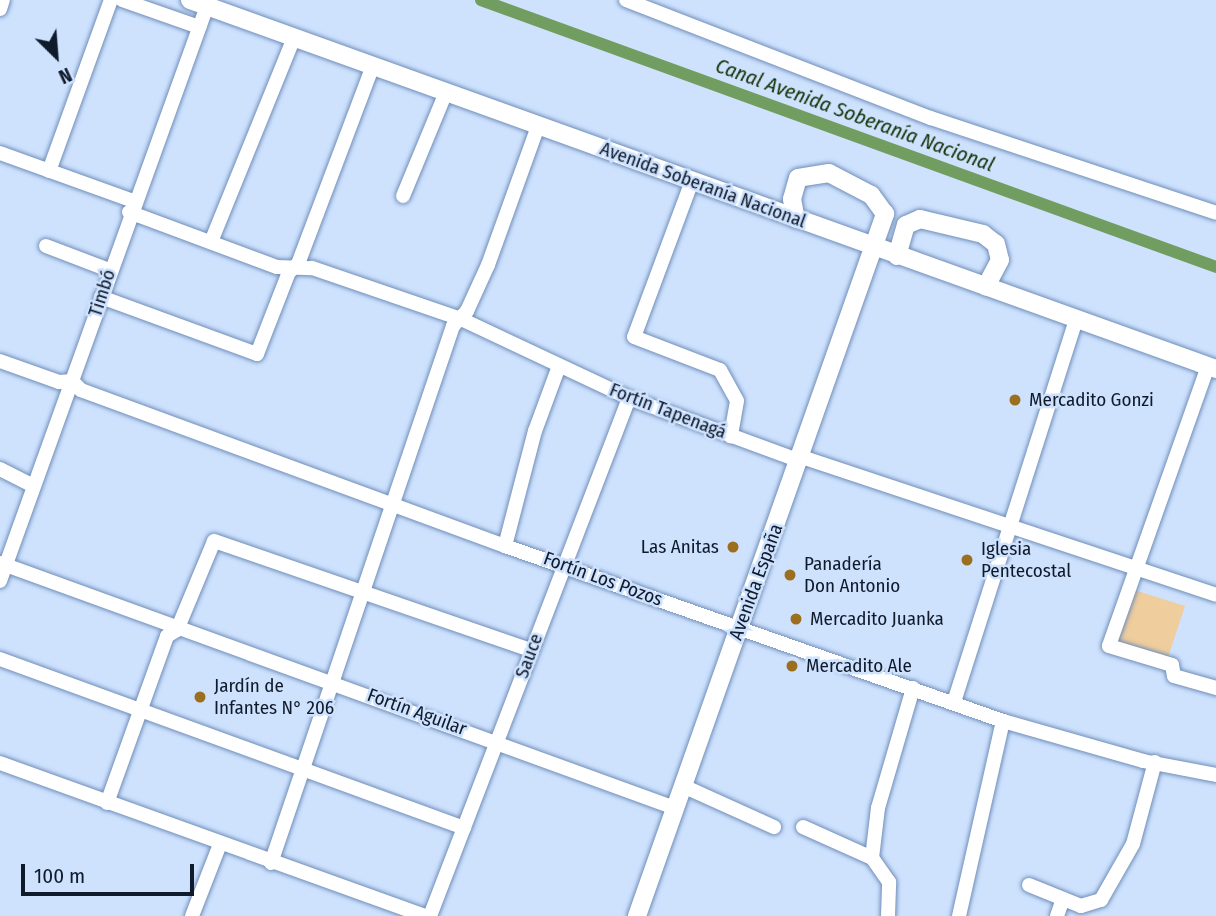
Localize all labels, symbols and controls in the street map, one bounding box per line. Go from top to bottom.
north arrow [21,21,91,91]
water label: Canal Avenida Soberanía Nacional [712,53,998,177]
text: N [55,63,75,88]
street label: Avenida Soberanía Nacional [597,137,809,233]
street label: Timbó [84,267,120,319]
street label: Fortín Tapenagá [606,378,730,444]
place label: Mercadito Gonzi [1029,389,1154,411]
marker: Mercadito Gonzi [1007,392,1023,408]
street label: Avenida España [724,521,788,643]
place label: Las Anitas [641,536,719,558]
place label: Iglesia Pentecostal [981,538,1071,582]
marker: Las Anitas [725,539,741,555]
street label: Fortín Los Pozos [540,547,666,611]
marker: Iglesia Pentecostal [959,552,975,568]
place label: Panadería Don Antonio [804,553,900,597]
marker: Panadería Don Antonio [782,567,798,583]
place label: Mercadito Juanka [810,608,944,630]
marker: Mercadito Juanka [788,611,804,627]
street label: Sauce [510,631,548,681]
place label: Mercadito Ale [806,655,912,677]
marker: Mercadito Ale [784,658,800,674]
place label: Jardín de Infantes N° 206 [214,675,334,719]
street label: Fortín Aguilar [364,683,470,741]
marker: Jardín de Infantes N° 206 [192,689,208,705]
scale bar [24,850,198,894]
text: 100 m [34,863,85,889]

